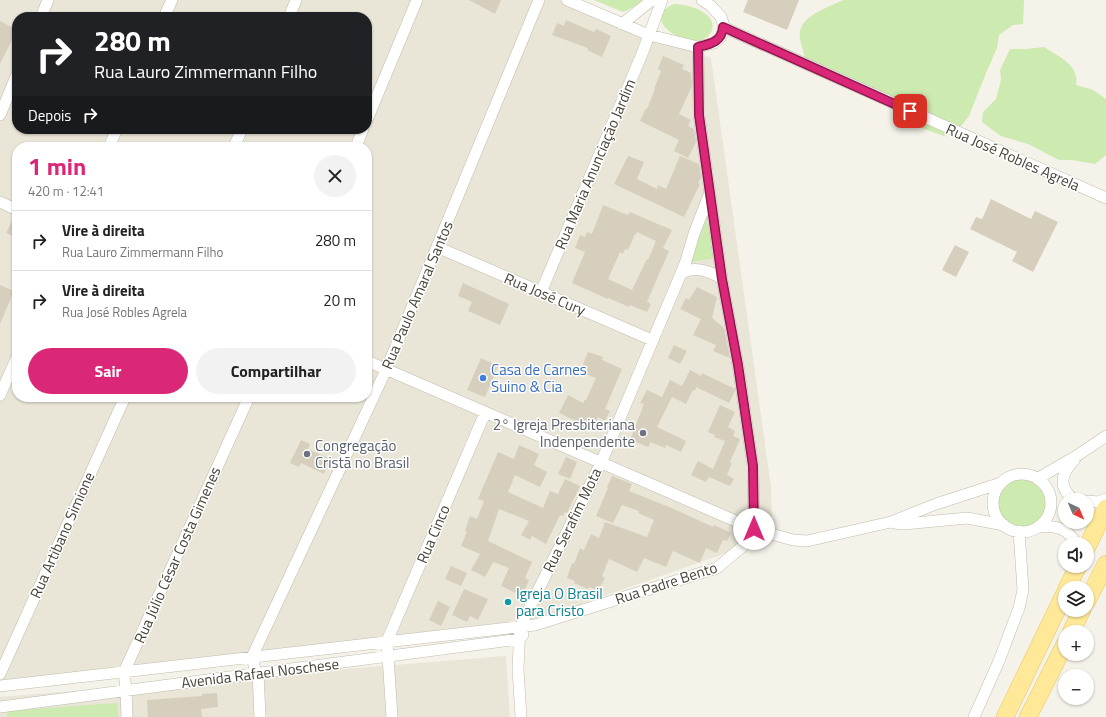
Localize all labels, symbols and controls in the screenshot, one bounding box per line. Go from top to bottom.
text: 280 m [94,19,171,62]
icon: right [28,28,80,80]
text: Rua Lauro Zimmermann Filho [94,58,317,85]
street label: Rua Maria Anunciação Jardim [549,75,641,253]
pin [893,94,927,128]
icon: arrive [899,100,921,122]
text: Depois [28,104,71,127]
icon: right [79,104,101,126]
street label: Rua José Robles Agrela [942,117,1084,197]
text: 1 min [28,148,86,184]
button: close [314,155,356,197]
text: 420 m · 12:41 [28,181,104,201]
street label: Rua Paulo Amaral Santos [375,217,459,373]
text: Vire à direita [62,219,145,242]
text: 280 m [315,229,356,252]
icon: right [28,230,50,252]
text: Rua Lauro Zimmermann Filho [62,242,223,262]
street label: Rua José Cury [501,267,589,321]
text: Vire à direita [62,279,145,302]
text: 20 m [323,289,356,312]
icon: right [28,290,50,312]
text: Rua José Robles Agrela [62,302,187,322]
button: Sair [28,348,188,394]
button: Compartilhar [196,348,356,394]
place label: Casa de Carnes Suino & Cia [491,358,587,398]
marker: Casa de Carnes Suino & Cia [478,373,488,383]
place label: 2° Igreja Presbiteriana Indenpendente [493,413,635,453]
marker: 2° Igreja Presbiteriana Indenpendente [638,428,648,438]
place label: Congregação Cristã no Brasil [315,434,410,474]
marker: Congregação Cristã no Brasil [302,449,312,459]
street label: Rua Júlio César Costa Gimenes [128,463,226,647]
street label: Rua Serafim Mota [537,463,607,576]
street label: Rua Artibano Simione [24,468,100,602]
north arrow [1058,493,1094,529]
map controls [1058,493,1094,705]
street label: Rua Cinco [410,501,456,567]
position arrow [733,508,775,550]
button: sound [1058,537,1094,573]
street label: Rua Padre Bento [612,556,720,610]
button: layers [1058,581,1094,617]
place label: Igreja O Brasil para Cristo [516,582,603,622]
marker: Igreja O Brasil para Cristo [503,597,513,607]
button: + [1058,625,1094,661]
street label: Avenida Rafael Noschese [180,652,340,694]
button: − [1058,669,1094,705]

